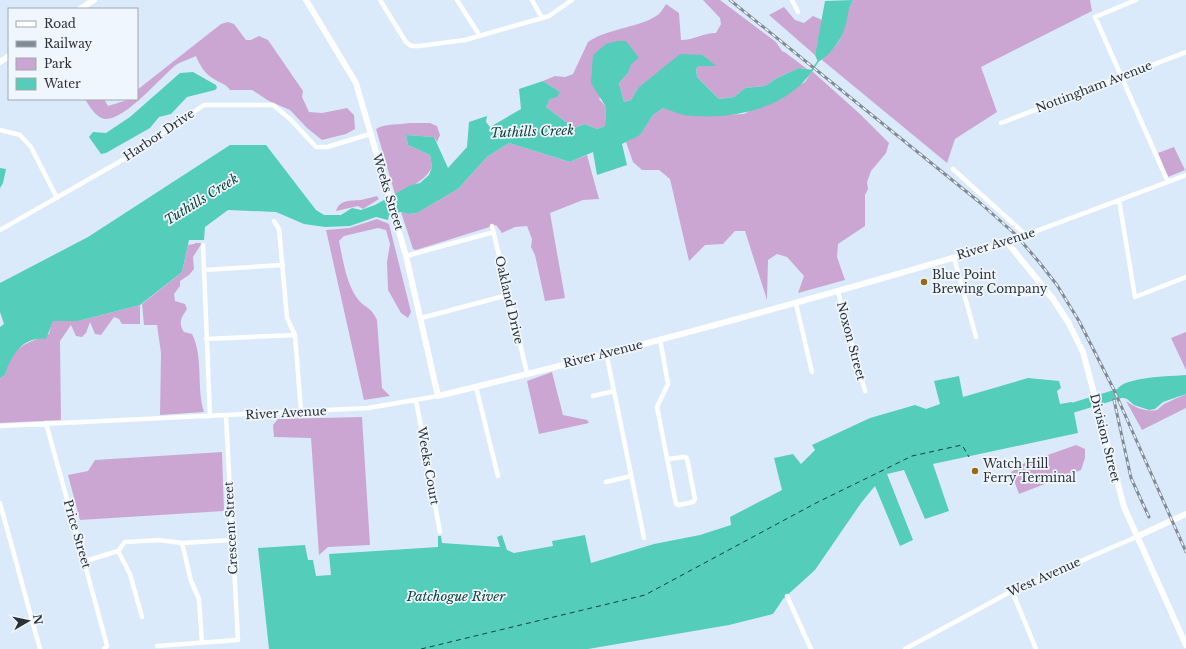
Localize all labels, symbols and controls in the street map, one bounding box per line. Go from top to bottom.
legend [8,8,138,100]
text: Road [44,16,76,31]
text: Railway [44,36,93,51]
text: Park [44,56,72,71]
street label: Nottingham Avenue [1034,57,1154,116]
text: Water [43,76,81,91]
street label: Harbor Drive [120,105,197,164]
water label: Tuthills Creek [490,122,575,141]
street label: Weeks Street [369,151,407,232]
water label: Tuthills Creek [161,170,242,229]
street label: River Avenue [955,224,1037,263]
street label: Oakland Drive [492,254,527,346]
place label: Blue Point Brewing Company [932,267,1048,296]
marker: Blue Point Brewing Company [919,277,929,287]
street label: Noxon Street [834,300,869,382]
street label: River Avenue [562,336,644,371]
street label: Division Street [1087,392,1124,484]
street label: River Avenue [245,403,327,422]
street label: Weeks Court [414,425,443,507]
place label: Watch Hill Ferry Terminal [982,456,1076,485]
marker: Watch Hill Ferry Terminal [970,466,980,476]
street label: Crescent Street [221,481,240,575]
street label: Price Street [60,498,95,570]
street label: West Avenue [1004,554,1083,600]
water label: Patchogue River [406,588,506,605]
north arrow [8,601,48,641]
text: N [30,613,46,626]

